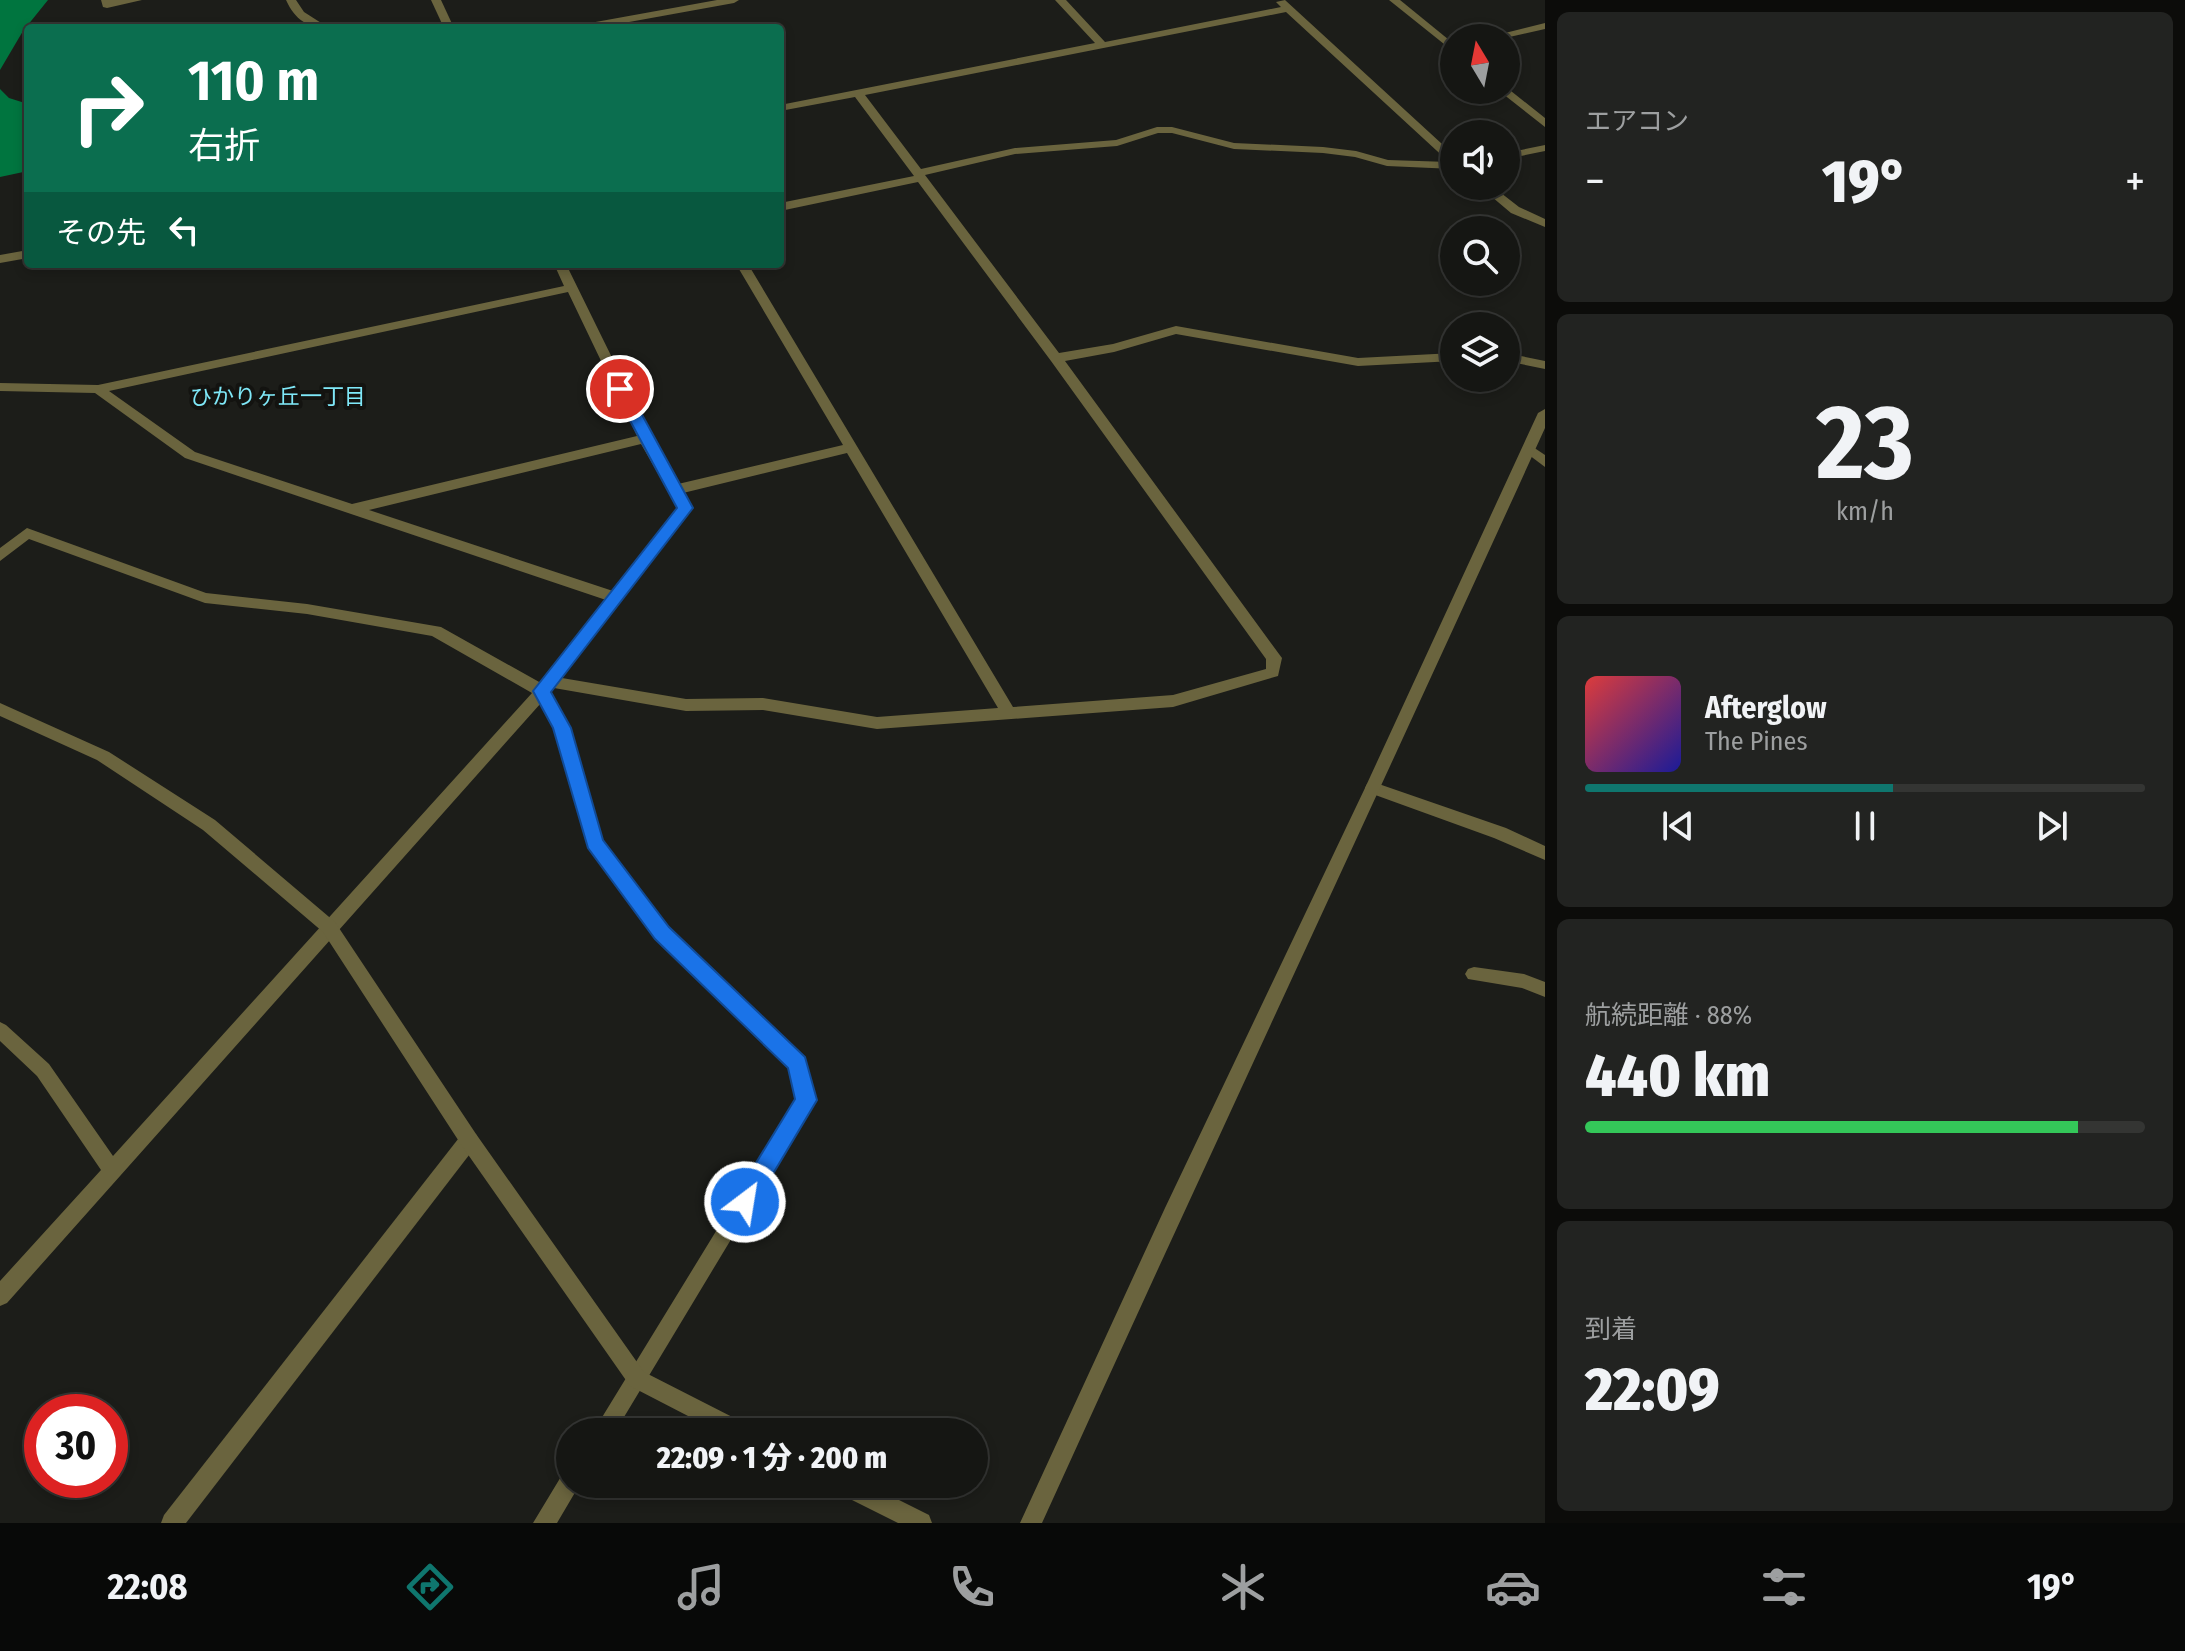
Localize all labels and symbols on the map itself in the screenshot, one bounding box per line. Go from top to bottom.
north arrow [1440,24,1520,104]
pin [586,355,654,423]
district label: ひかりヶ丘一丁目 [190,383,366,410]
position arrow [703,1160,787,1244]
speed limit sign: 30 [24,1394,128,1498]

